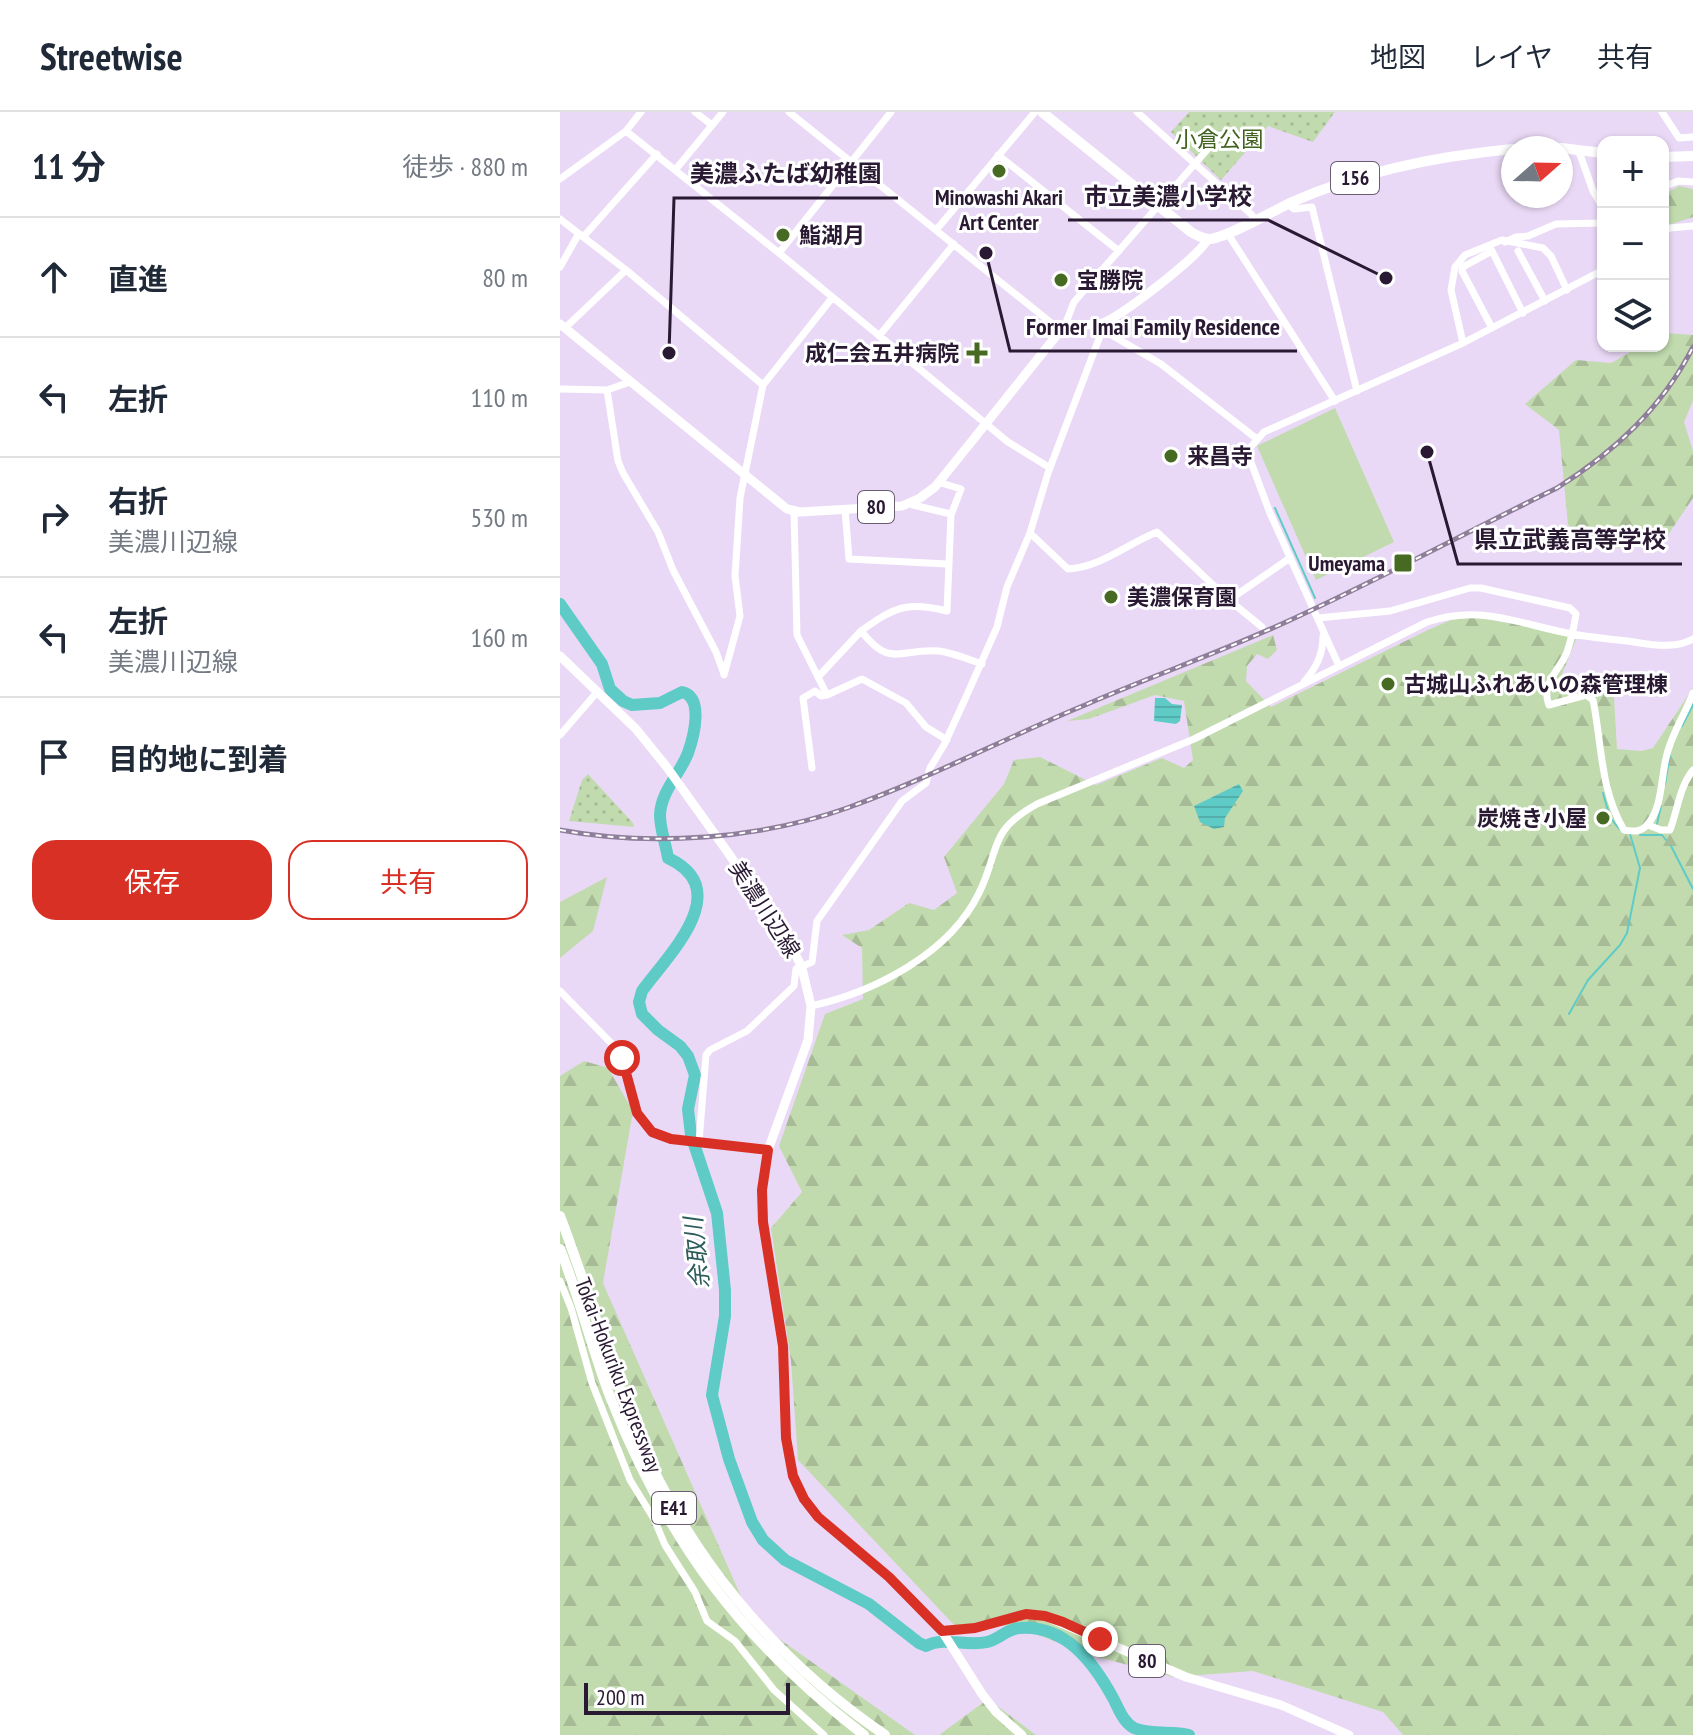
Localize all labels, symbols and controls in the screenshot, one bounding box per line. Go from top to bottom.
text: Streetwise [40,31,183,80]
text: 地図 [1370,38,1426,75]
text: レイヤ [1470,38,1553,75]
text: 共有 [1597,38,1653,75]
park label: 小倉公園 [1175,125,1263,153]
north arrow [1501,136,1573,208]
map controls [1597,136,1669,352]
button: + [1597,136,1669,208]
text: 11 分 [32,144,105,188]
text: 徒歩 · 880 m [402,150,528,183]
callout: 美濃ふたば幼稚園 [674,150,898,198]
text: 美濃ふたば幼稚園 [690,158,882,189]
marker: Minowashi Akari Art Center [990,162,1008,180]
road number: 156 [1331,162,1379,194]
callout: 市立美濃小学校 [1068,172,1268,220]
text: 市立美濃小学校 [1084,181,1252,212]
place label: Minowashi Akari Art Center [935,183,1063,236]
button: − [1597,208,1669,280]
place label: 鮨湖月 [799,221,865,249]
marker: 鮨湖月 [774,226,792,244]
icon: ahead [32,255,76,299]
text: 直進 [108,259,168,298]
text: 80 m [482,261,528,294]
place label: 宝勝院 [1077,266,1143,294]
marker: 宝勝院 [1052,271,1070,289]
button: layers [1597,280,1669,352]
callout: Former Imai Family Residence [1010,303,1297,351]
text: Former Imai Family Residence [1026,311,1280,342]
place label: 成仁会五井病院 [805,339,959,367]
marker: 成仁会五井病院 [966,342,988,364]
icon: left [32,375,76,419]
text: 左折 [108,379,168,418]
text: 110 m [470,381,528,414]
place label: 来昌寺 [1187,442,1253,470]
marker: 来昌寺 [1162,447,1180,465]
text: 右折 [108,481,168,520]
road number: 80 [858,491,894,523]
icon: right [32,495,76,539]
text: 530 m [470,501,528,534]
callout: 県立武義高等学校 [1458,516,1682,564]
text: 県立武義高等学校 [1474,524,1666,555]
text: 美濃川辺線 [108,525,238,558]
place label: Umeyama [1308,549,1385,577]
marker: Umeyama [1392,552,1414,574]
place label: 美濃保育園 [1127,583,1237,611]
marker: 美濃保育園 [1102,588,1120,606]
text: 左折 [108,601,168,640]
icon: left [32,615,76,659]
text: 160 m [470,621,528,654]
text: 美濃川辺線 [108,645,238,678]
place label: 古城山ふれあいの森管理棟 [1404,670,1668,698]
marker: 古城山ふれあいの森管理棟 [1379,675,1397,693]
icon: arrive [32,735,76,779]
text: 目的地に到着 [108,739,288,778]
place label: 炭焼き小屋 [1477,804,1587,832]
marker: 炭焼き小屋 [1594,809,1612,827]
button: 保存 [32,840,272,920]
button: 共有 [288,840,528,920]
street label: 美濃川辺線 [723,855,807,963]
route start [604,1040,640,1076]
water label: 余取川 [677,1213,716,1290]
street label: Tokai-Hokuriku Expressway [569,1274,669,1477]
road number: E41 [652,1492,696,1524]
route end [1082,1621,1118,1657]
road number: 80 [1129,1645,1165,1677]
scale bar [584,1679,790,1715]
text: 200 m [596,1683,645,1711]

